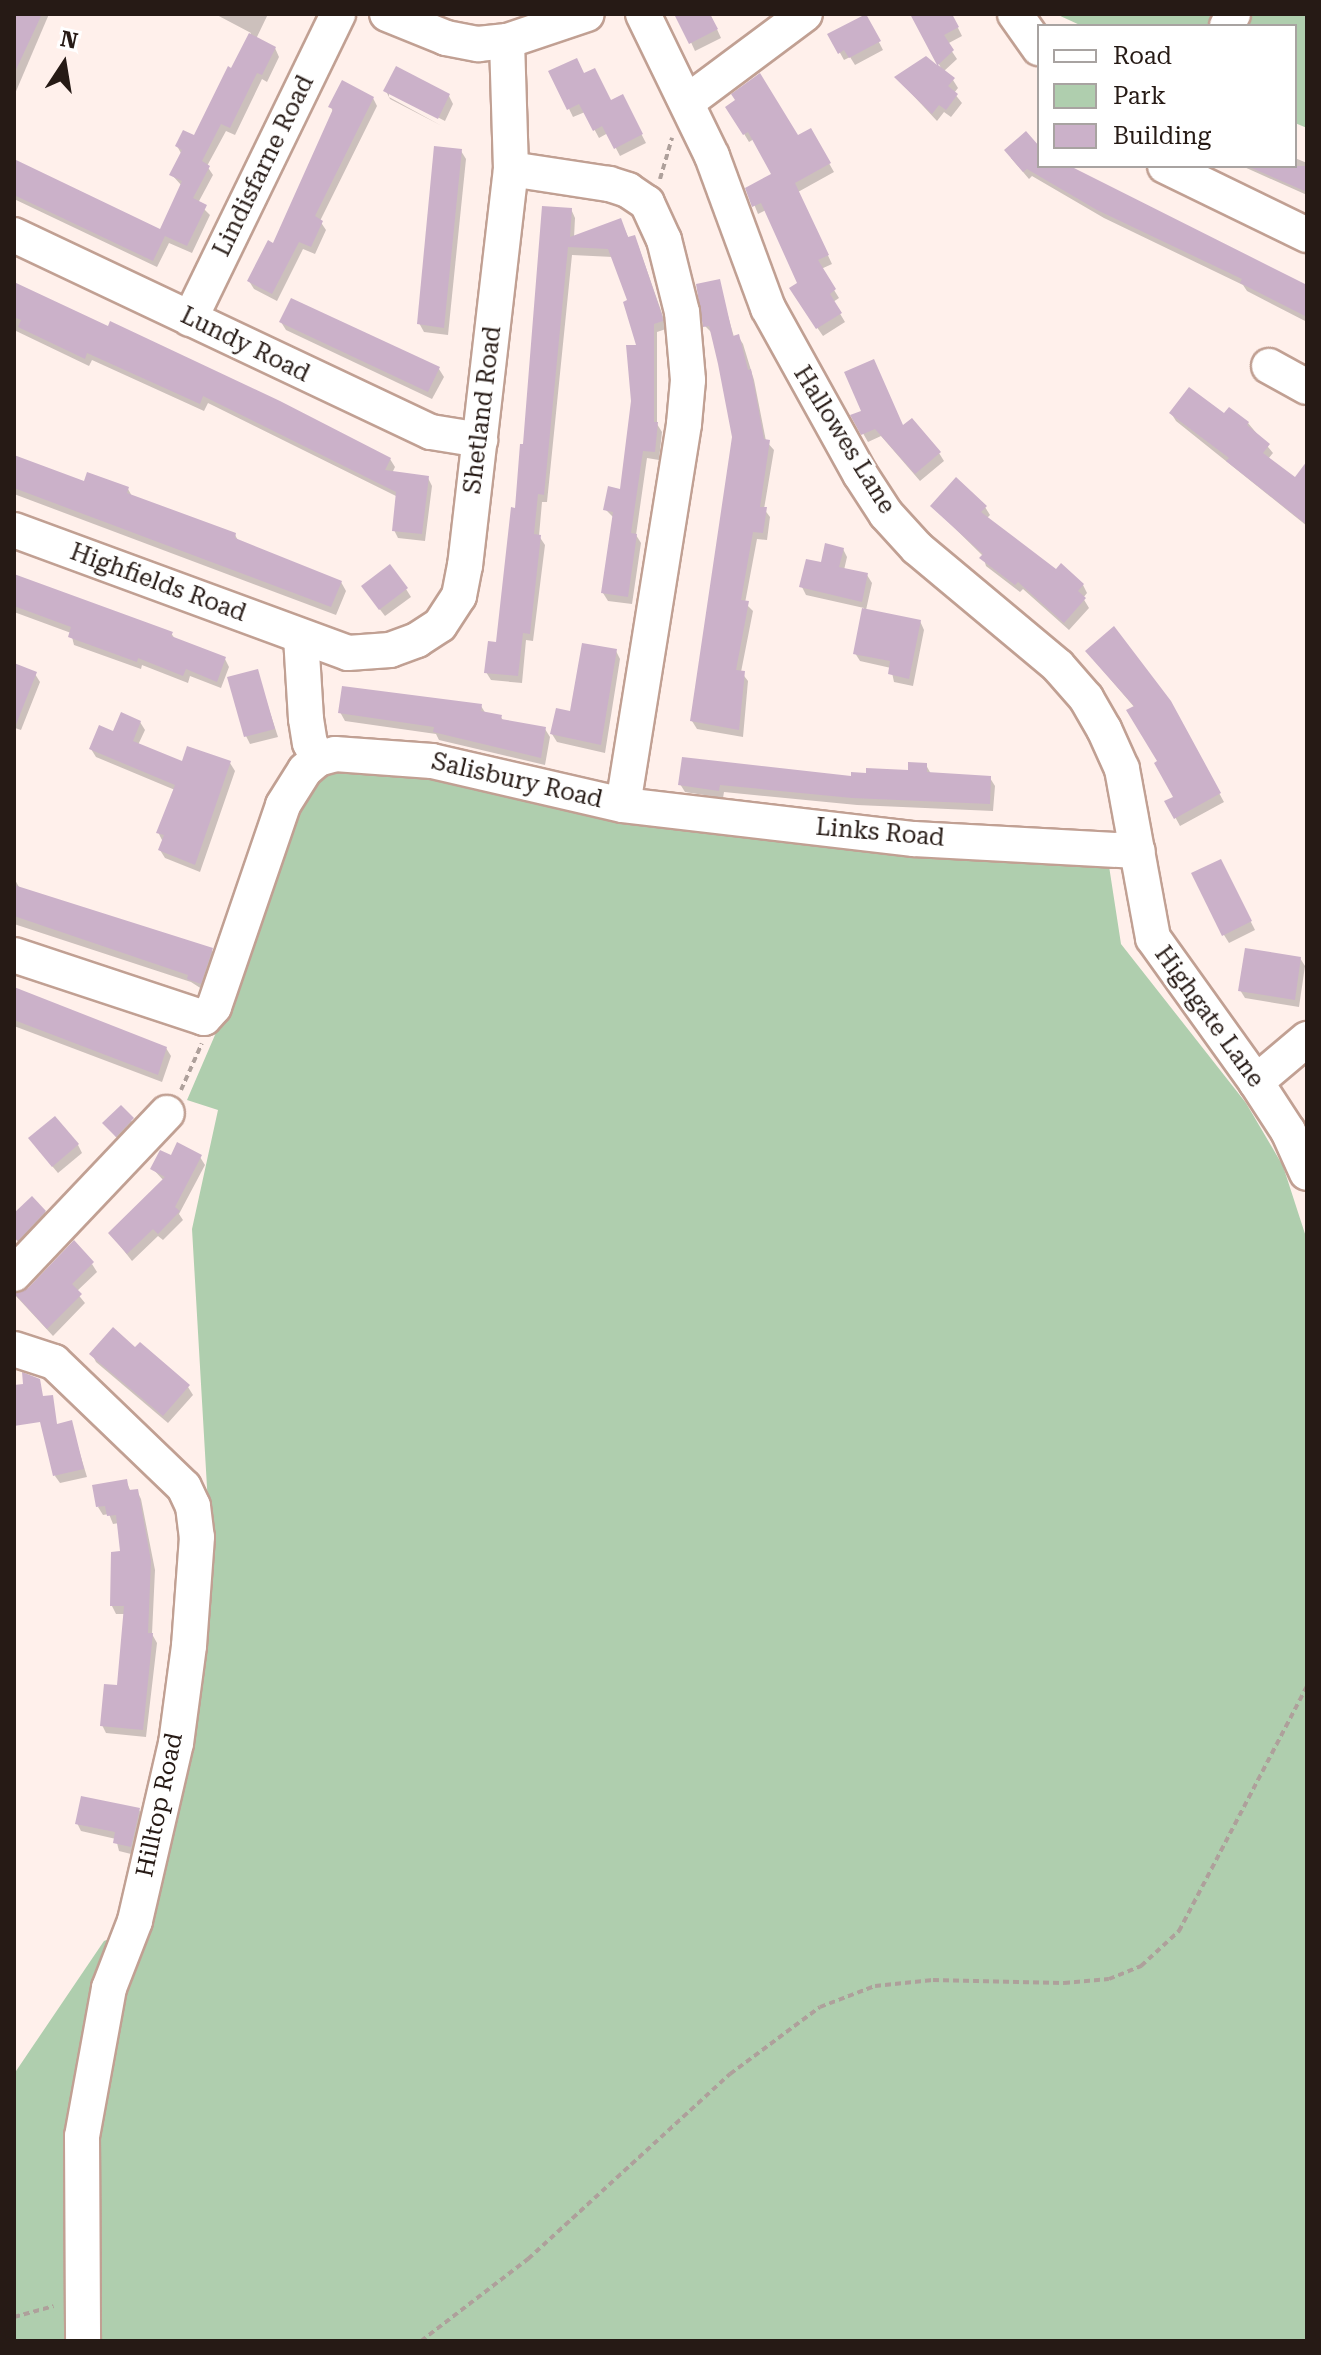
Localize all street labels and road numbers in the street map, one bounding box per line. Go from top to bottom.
street label: Lindisfarne Road [208,71,320,261]
street label: Lundy Road [176,301,314,389]
street label: Shetland Road [458,324,508,496]
street label: Hallowes Lane [787,361,901,519]
street label: Highfields Road [66,538,250,628]
street label: Salisbury Road [429,747,605,815]
street label: Links Road [814,813,946,853]
street label: Highgate Lane [1148,941,1270,1093]
street label: Hilltop Road [131,1730,189,1880]

